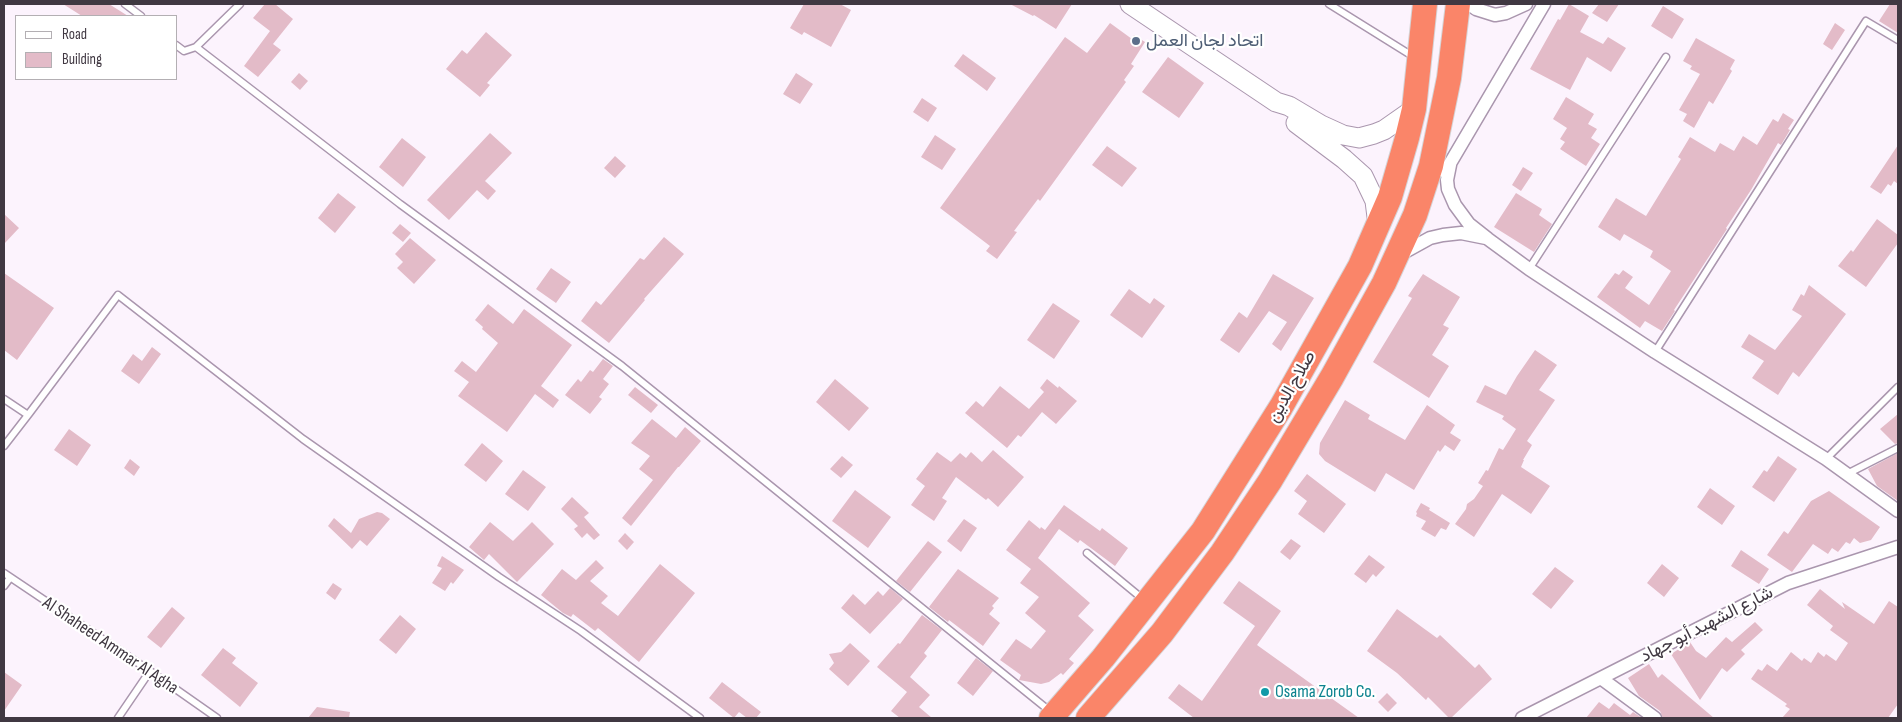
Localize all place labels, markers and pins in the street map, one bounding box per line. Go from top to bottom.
place label: اتحاد لجان العمل [1146,30,1263,52]
marker: اتحاد لجان العمل [1130,35,1142,47]
place label: Osama Zorob Co. [1275,681,1375,703]
marker: Osama Zorob Co. [1259,686,1271,698]

